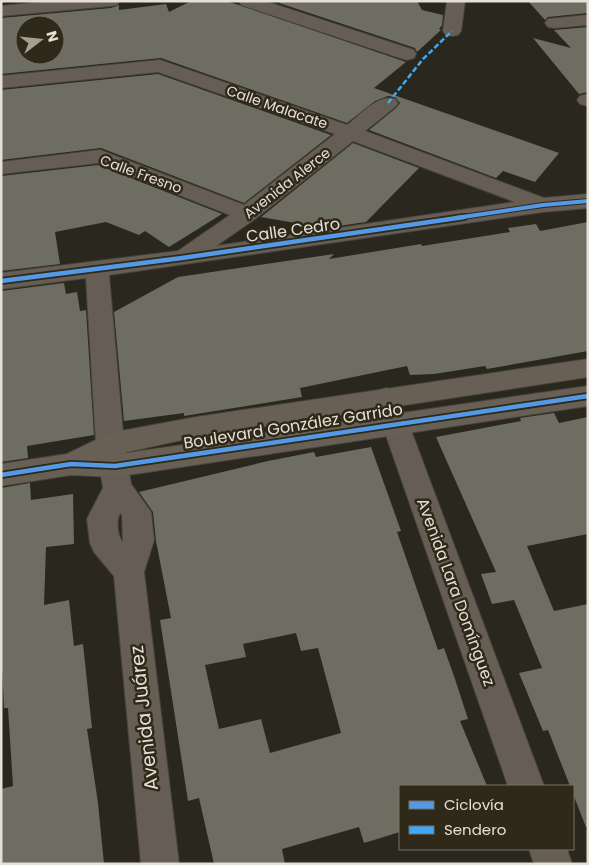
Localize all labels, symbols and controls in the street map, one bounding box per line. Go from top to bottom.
north arrow [15,15,65,65]
text: N [41,29,64,44]
street label: Calle Malacate [224,80,331,134]
street label: Avenida Alerce [239,143,335,223]
street label: Calle Fresno [97,150,185,198]
street label: Calle Cedro [245,212,341,248]
street label: Boulevard González Garrido [182,397,404,455]
street label: Avenida Lara Domínguez [411,495,501,689]
street label: Avenida Juárez [123,644,165,792]
legend [399,785,574,850]
text: Ciclovía [444,794,504,815]
text: Sendero [444,819,506,840]

